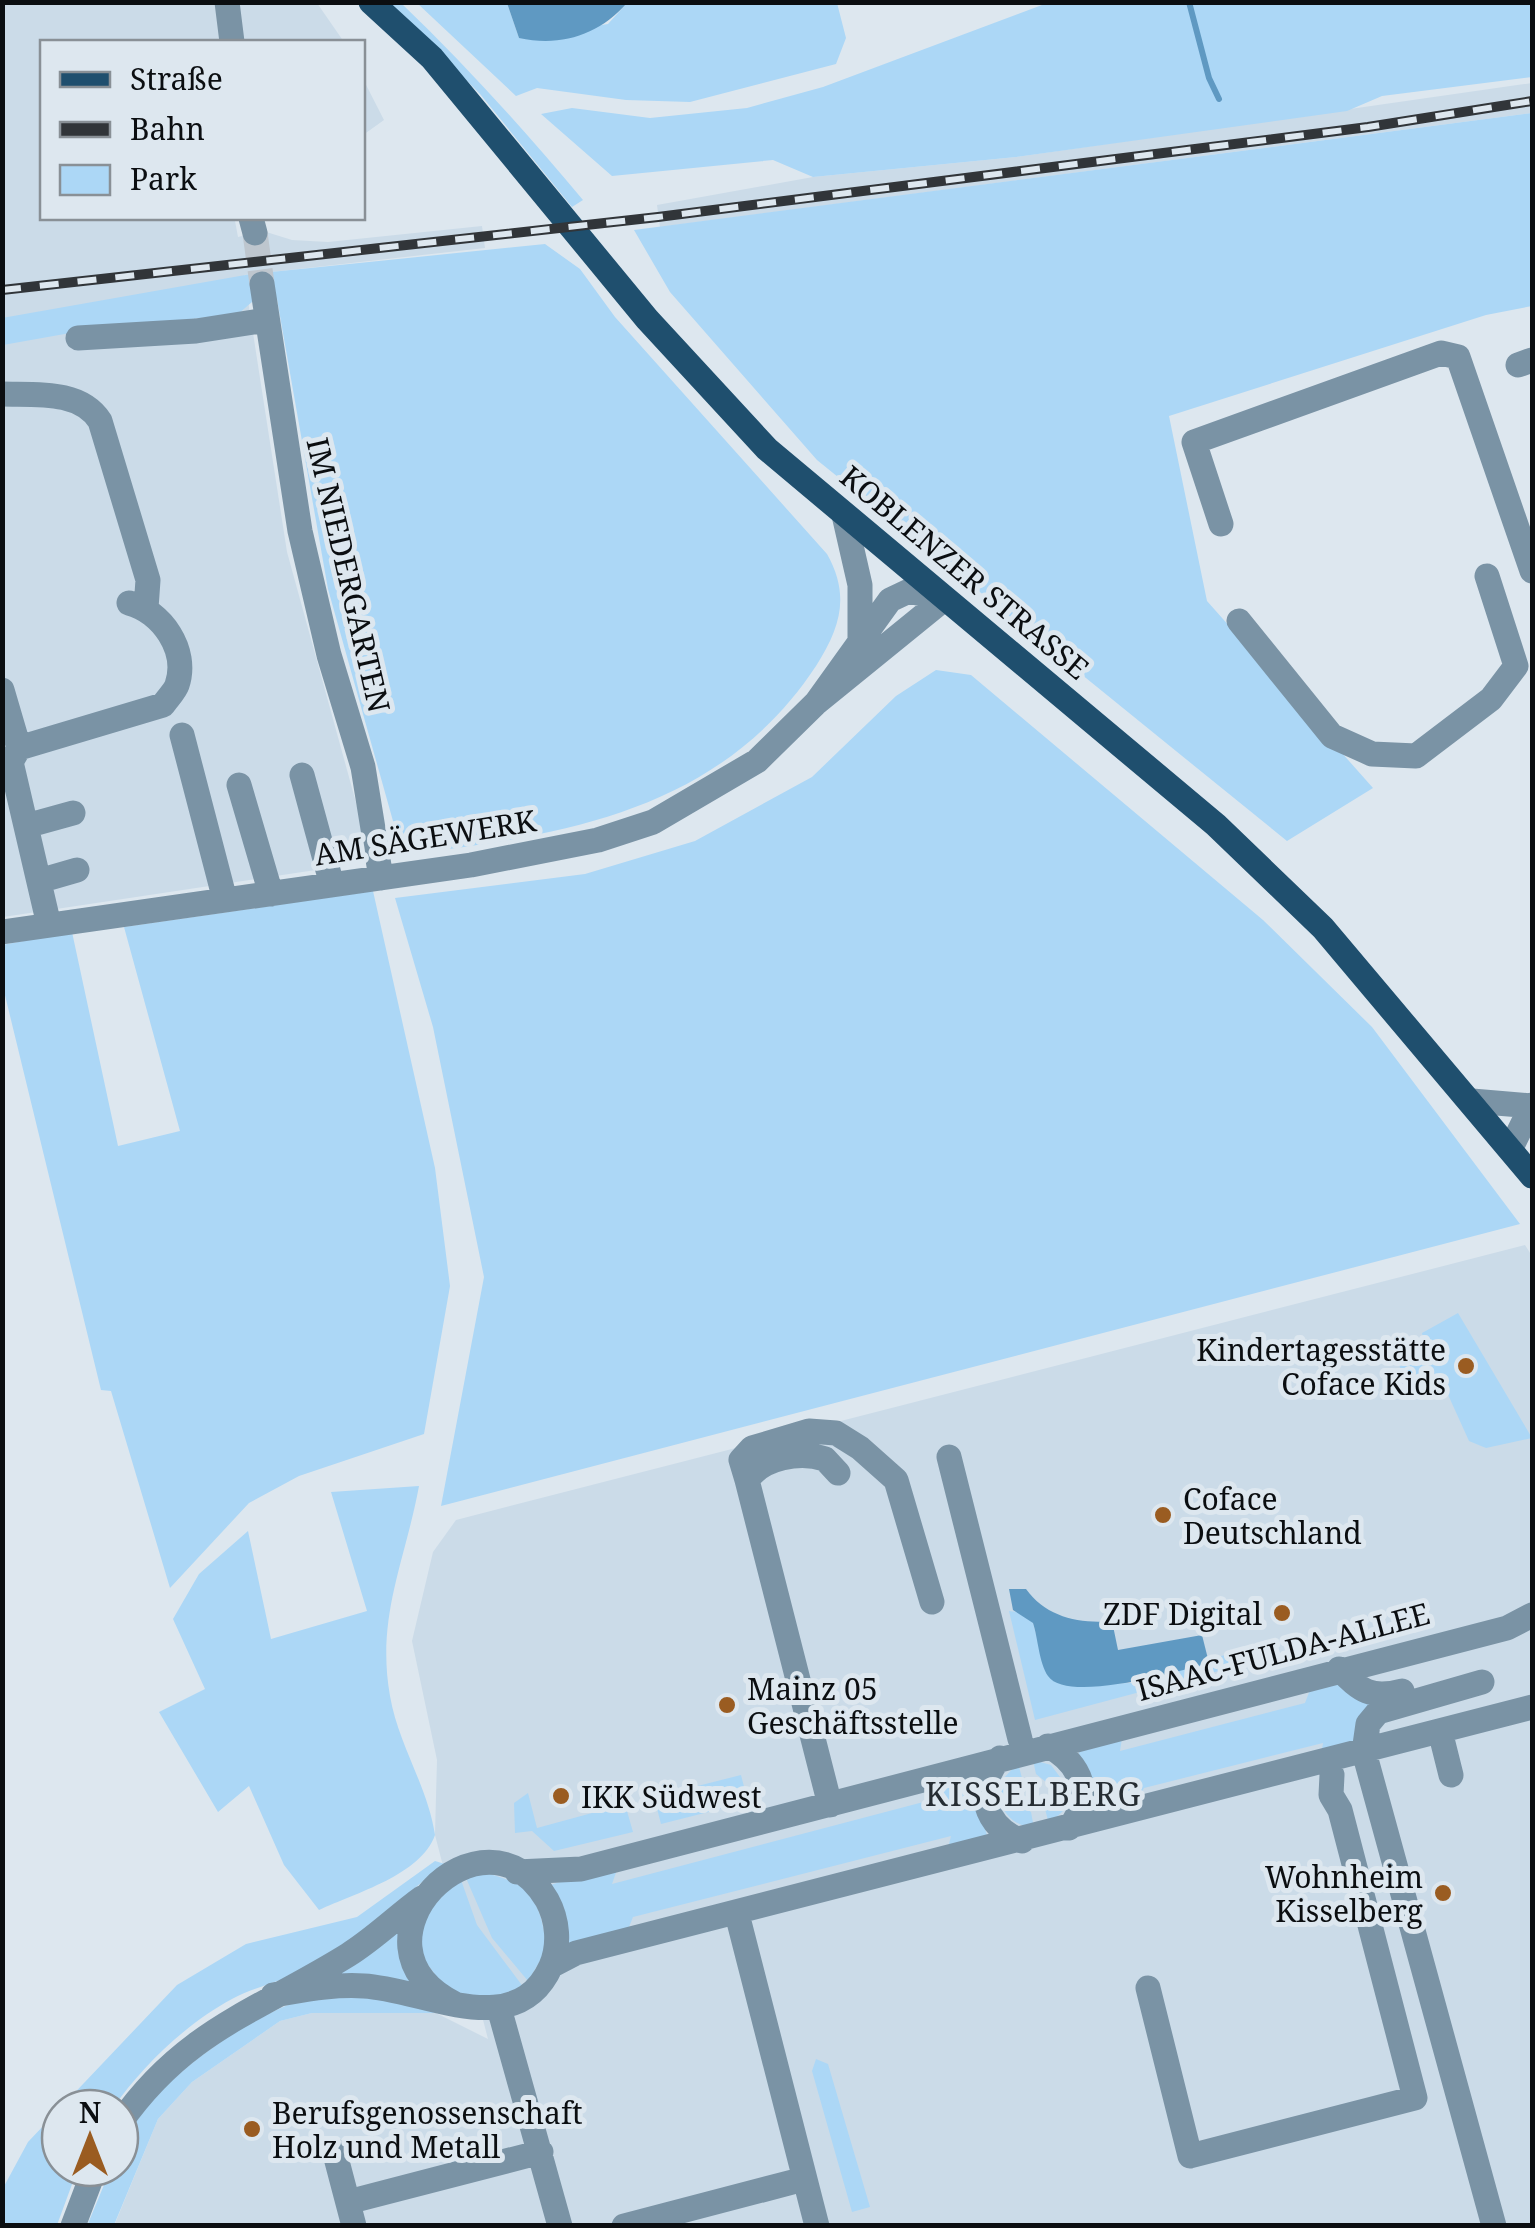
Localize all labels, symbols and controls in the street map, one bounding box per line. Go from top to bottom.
legend [40,40,365,220]
text: Straße [130,58,223,99]
text: Bahn [130,108,205,149]
text: Park [130,158,197,199]
street label: IM NIEDERGARTEN [297,434,401,716]
street label: KOBLENZER STRASSE [832,456,1098,688]
street label: AM SÄGEWERK [311,799,540,875]
place label: Kindertagesstätte Coface Kids [1196,1329,1446,1404]
marker: Kindertagesstätte Coface Kids [1455,1355,1477,1377]
place label: Coface Deutschland [1183,1478,1362,1553]
marker: Coface Deutschland [1152,1504,1174,1526]
street label: ISAAC-FULDA-ALLEE [1132,1592,1434,1710]
place label: ZDF Digital [1103,1593,1262,1634]
marker: ZDF Digital [1271,1602,1293,1624]
place label: Mainz 05 Geschäftsstelle [747,1668,959,1743]
marker: Mainz 05 Geschäftsstelle [716,1694,738,1716]
district label: KISSELBERG [925,1772,1143,1815]
place label: IKK Südwest [581,1776,762,1817]
marker: IKK Südwest [550,1785,572,1807]
place label: Wohnheim Kisselberg [1265,1856,1423,1931]
marker: Wohnheim Kisselberg [1432,1882,1454,1904]
north arrow [40,2088,140,2188]
place label: Berufsgenossenschaft Holz und Metall [272,2092,583,2167]
text: N [79,2093,101,2131]
marker: Berufsgenossenschaft Holz und Metall [241,2118,263,2140]

